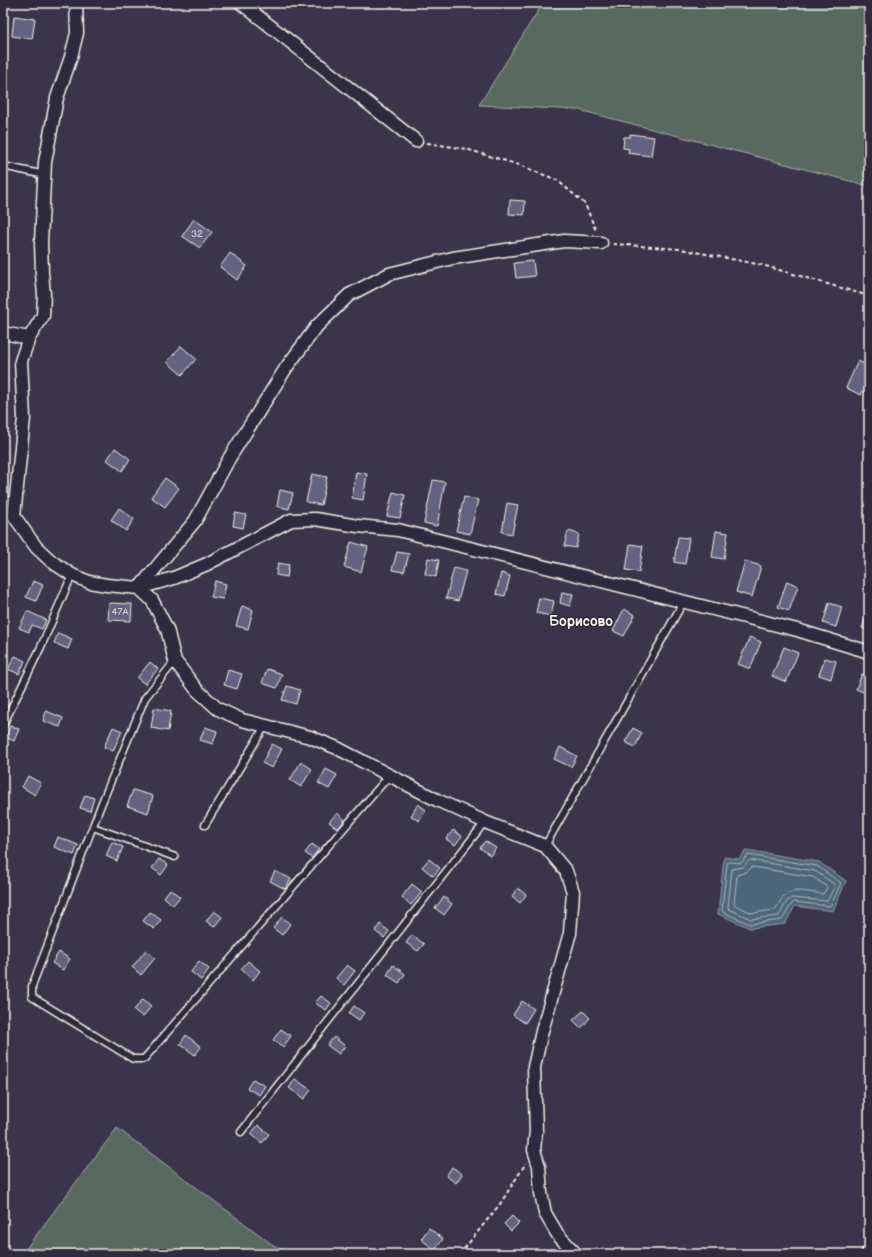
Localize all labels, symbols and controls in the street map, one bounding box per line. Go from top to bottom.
house number: 32 [191,228,203,240]
house number: 47А [111,606,129,618]
district label: Борисово [549,613,613,630]

